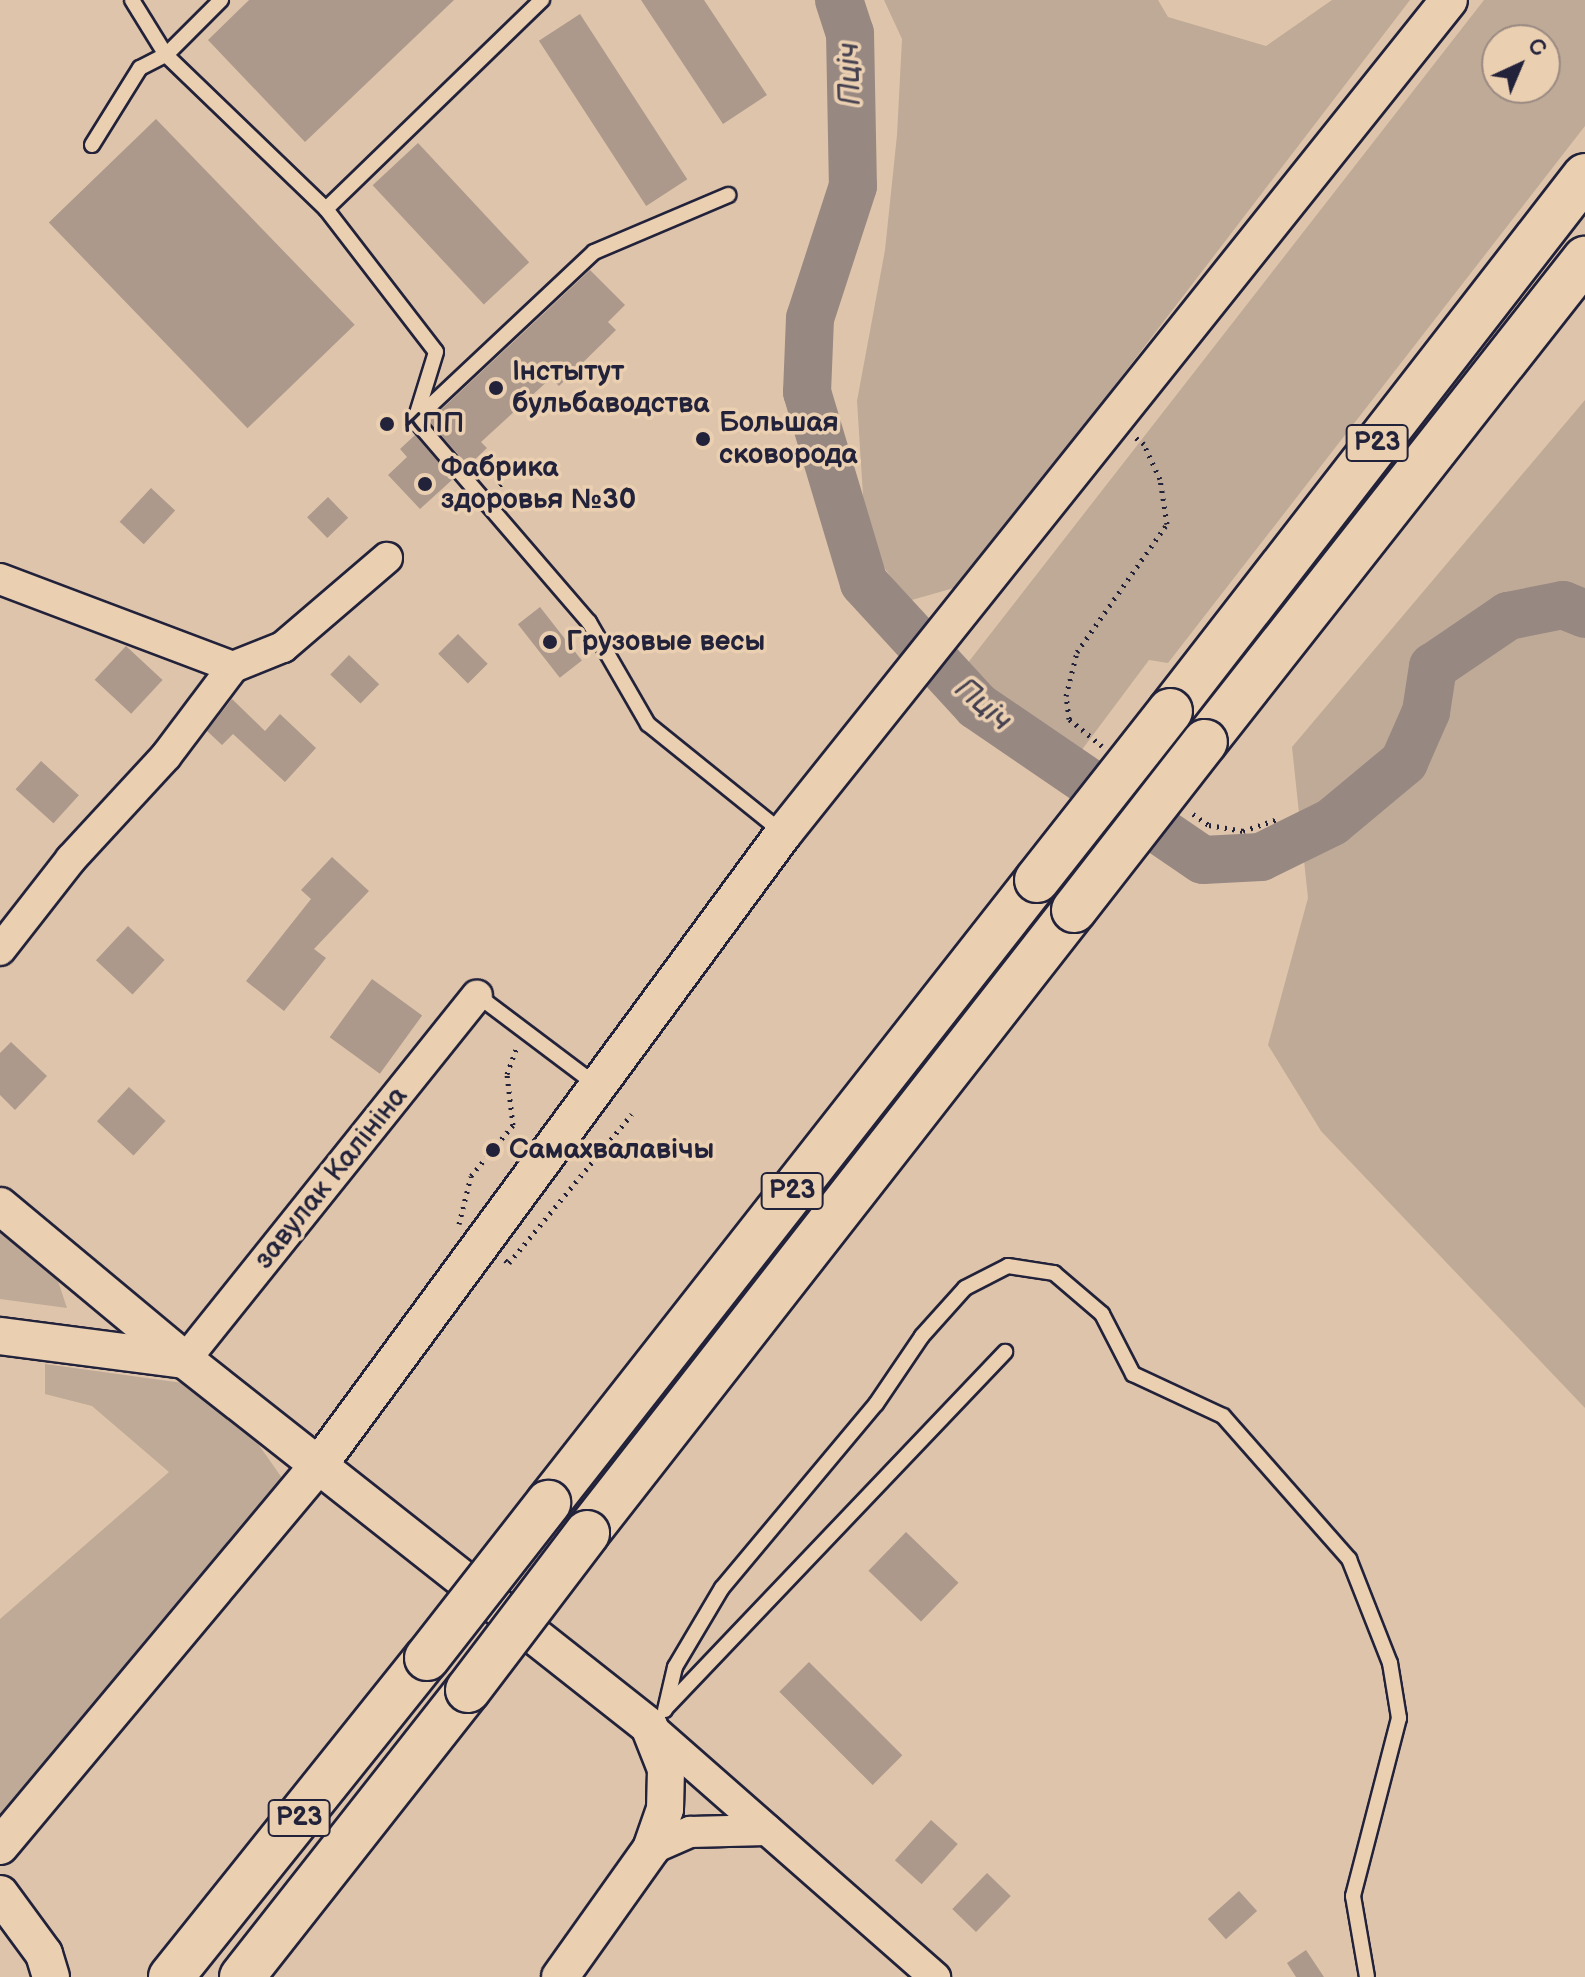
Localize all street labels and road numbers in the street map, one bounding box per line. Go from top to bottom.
road number: Р23 [1345,421,1409,465]
street label: завулак Калініна [247,1080,415,1276]
road number: Р23 [760,1169,824,1213]
road number: Р23 [267,1796,331,1840]

